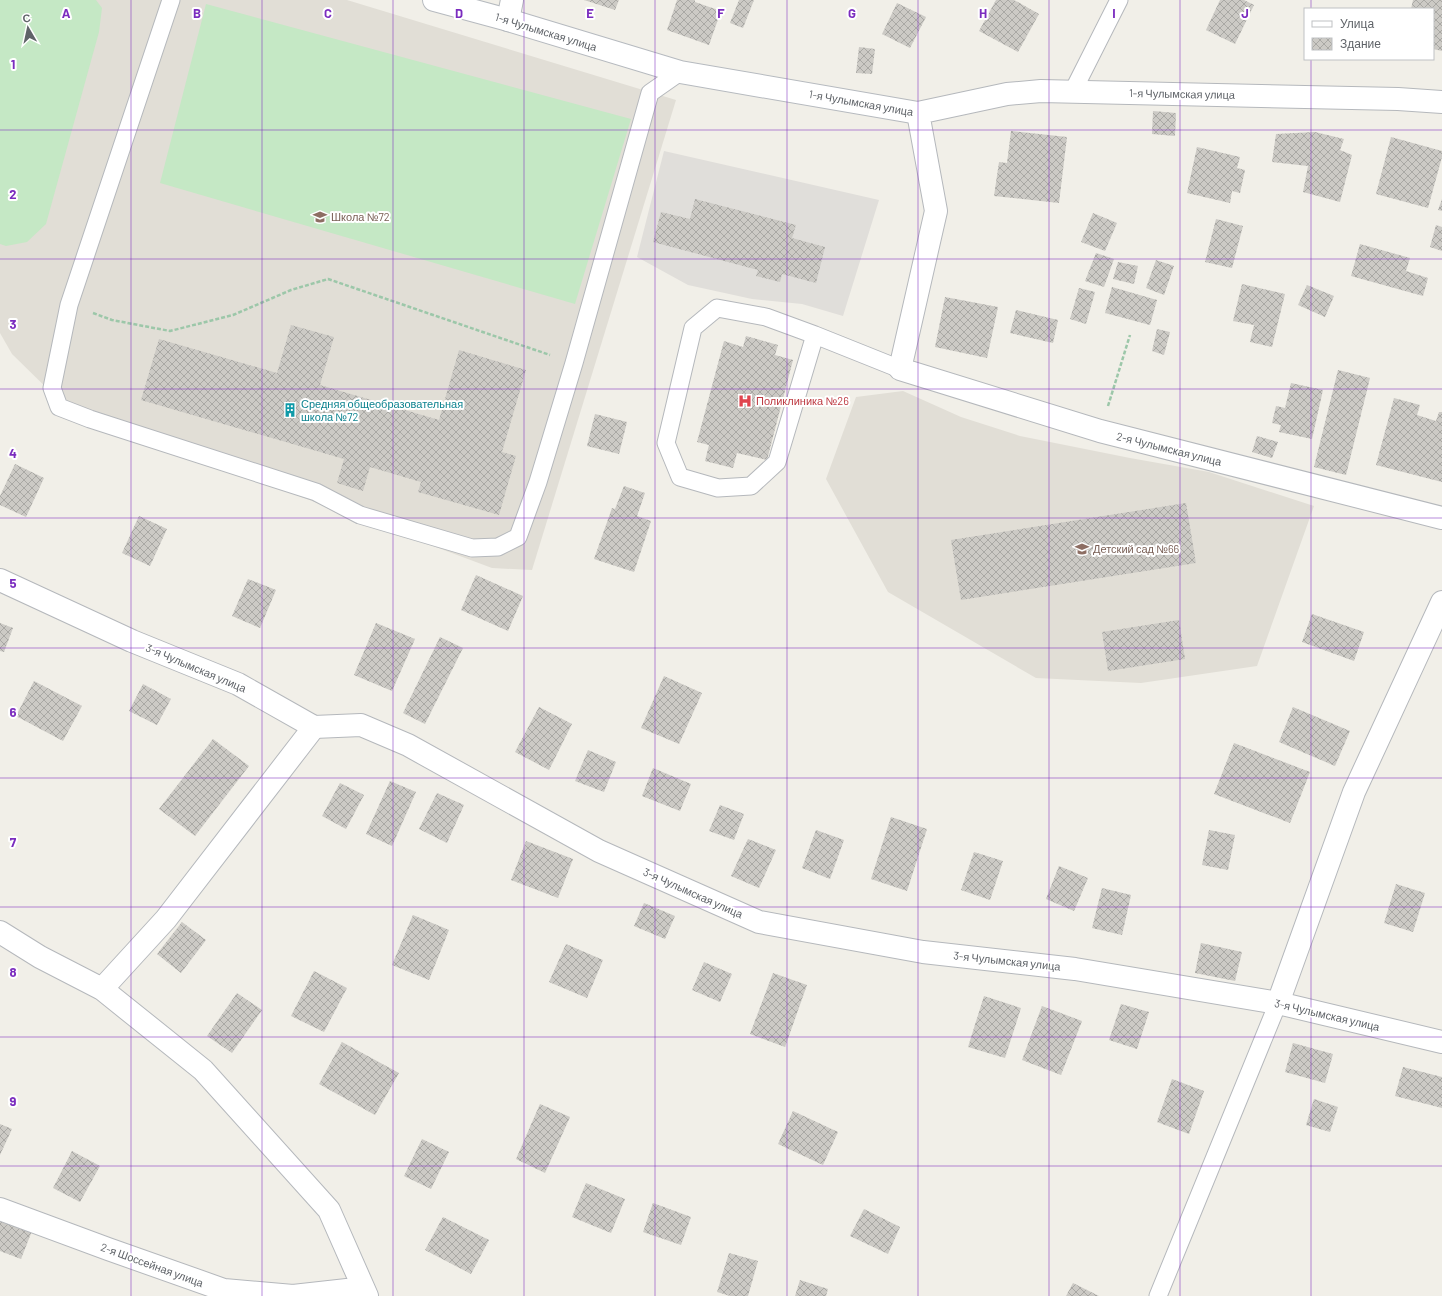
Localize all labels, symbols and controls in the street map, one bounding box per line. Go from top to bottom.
text: A [62,5,71,21]
text: B [193,5,201,21]
text: C [324,5,332,21]
text: D [455,5,463,21]
text: E [586,5,594,21]
text: F [717,5,725,21]
text: G [848,5,856,21]
text: H [979,5,987,21]
text: I [1112,5,1116,21]
text: J [1241,5,1249,21]
north arrow [8,8,48,48]
legend [1304,8,1434,60]
street label: 1-я Чулымская улица [494,10,600,53]
text: С [21,11,31,25]
text: Улица [1340,16,1374,31]
text: Здание [1340,36,1381,51]
text: 1 [11,56,15,72]
street label: 1-я Чулымская улица [1129,86,1236,101]
street label: 1-я Чулымская улица [808,87,915,118]
text: 2 [9,186,17,202]
school or university icon: Школа №72 [312,209,328,225]
place label: Школа №72 [331,210,390,223]
text: 3 [9,316,17,332]
hospital icon: Поликлиника №26 [737,393,753,409]
place label: Поликлиника №26 [756,394,849,407]
place label: Средняя общеобразовательная школа №72 [301,397,463,423]
building icon: Средняя общеобразовательная школа №72 [282,402,298,418]
street label: 2-я Чулымская улица [1115,429,1224,468]
text: 4 [9,445,17,461]
school or university icon: Детский сад №66 [1074,541,1090,557]
place label: Детский сад №66 [1093,542,1180,555]
text: 5 [9,575,17,591]
street label: 3-я Чулымская улица [144,641,249,695]
text: 6 [10,704,17,720]
text: 7 [10,834,17,850]
street label: 3-я Чулымская улица [641,865,746,921]
street label: 3-я Чулымская улица [953,948,1062,973]
text: 8 [9,964,17,980]
street label: 3-я Чулымская улица [1273,996,1382,1033]
text: 9 [10,1093,17,1109]
street label: 2-я Шоссейная улица [99,1240,206,1289]

